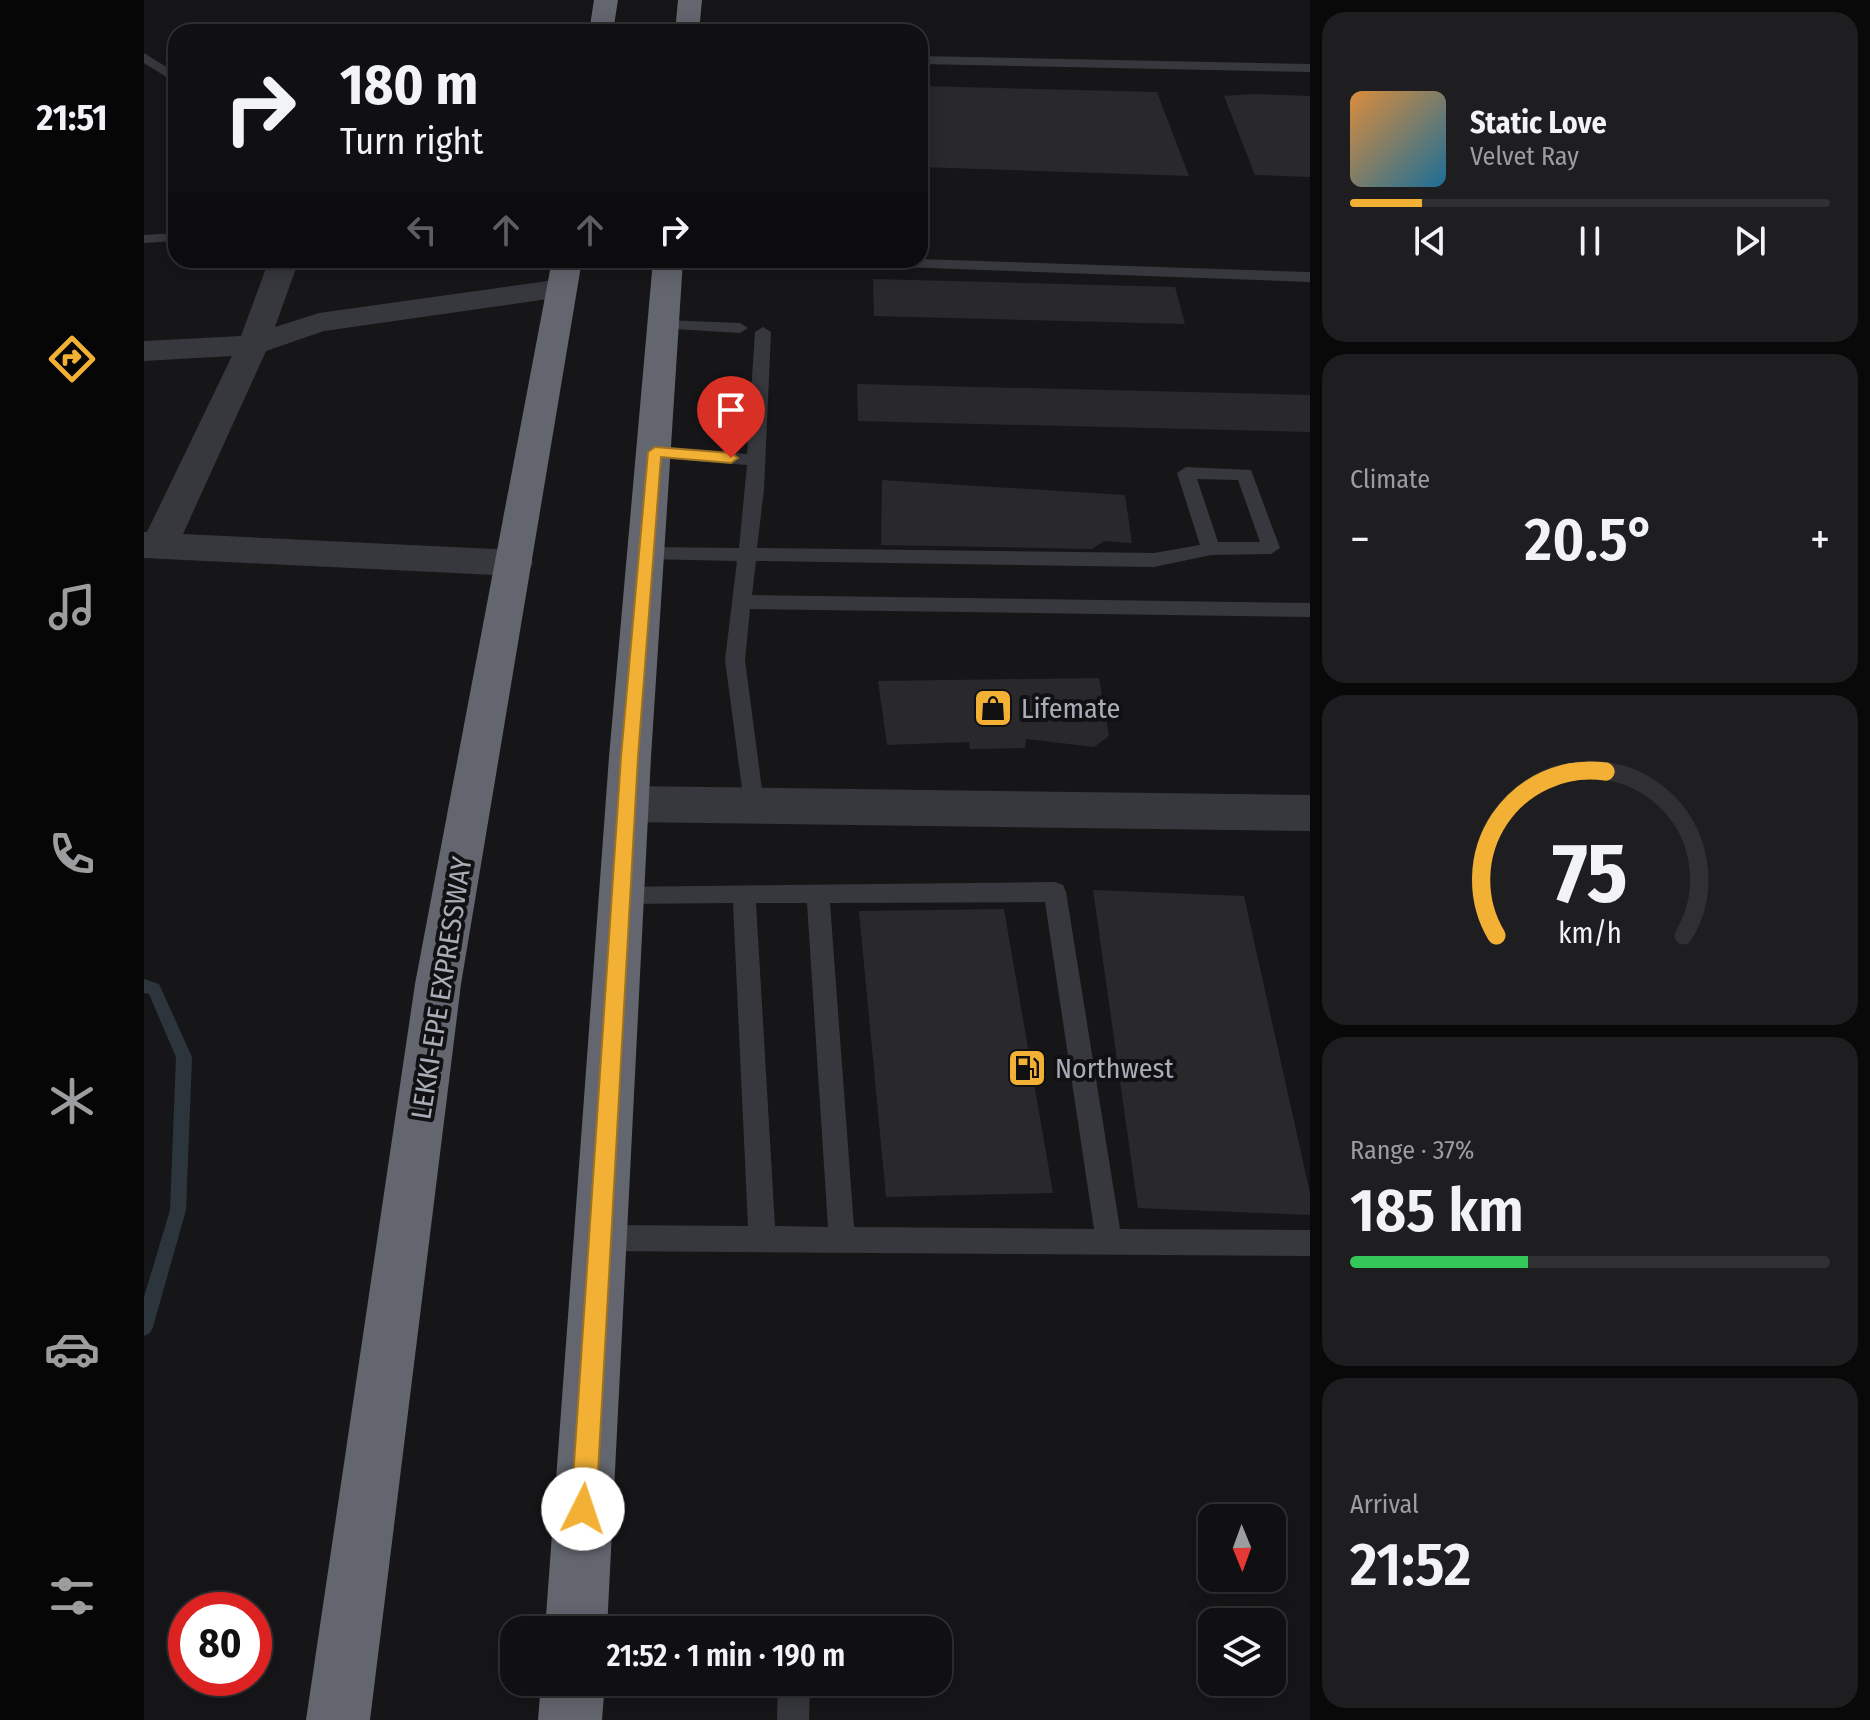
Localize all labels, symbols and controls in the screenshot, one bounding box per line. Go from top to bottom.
text: 180 m [340,52,478,119]
icon: right [208,56,312,160]
text: 21:51 [37,96,107,140]
text: Static Love [1470,105,1607,141]
text: Turn right [340,120,483,164]
text: Velvet Ray [1470,141,1579,172]
icon: left [400,208,444,252]
icon: ahead [484,208,528,252]
icon: ahead [568,208,612,252]
icon: right [652,208,696,252]
icon: previous [1408,219,1452,263]
icon: pause [1568,219,1612,263]
icon: next [1728,219,1772,263]
icon: directions [44,331,100,387]
pin [697,376,765,458]
icon: arrive [709,388,753,432]
text: Climate [1350,464,1430,495]
text: 20.5° [1525,504,1655,576]
text: − [1350,513,1370,566]
text: + [1810,513,1830,566]
icon: music [44,579,100,635]
shop icon: Lifemate [972,687,1014,729]
place label: Lifemate [1021,692,1120,725]
text: 75 [1552,824,1628,924]
icon: phone [44,826,100,882]
street label: LEKKI-EPE EXPRESSWAY [404,854,479,1122]
text: km/h [1558,916,1622,951]
fuel station icon: Northwest [1006,1047,1048,1089]
place label: Northwest [1055,1052,1175,1085]
icon: climate [44,1073,100,1129]
text: Range · 37% [1350,1135,1475,1166]
text: 185 km [1350,1175,1524,1247]
icon: car [44,1321,100,1377]
position arrow [541,1467,625,1551]
text: Arrival [1350,1489,1419,1520]
north arrow [1198,1504,1286,1592]
map controls [1198,1504,1286,1696]
text: 21:52 [1350,1529,1471,1601]
icon: filters [44,1568,100,1624]
speed limit sign: 80 [168,1592,272,1696]
button: layers [1198,1608,1286,1696]
text: 21:52 · 1 min · 190 m [607,1638,845,1674]

